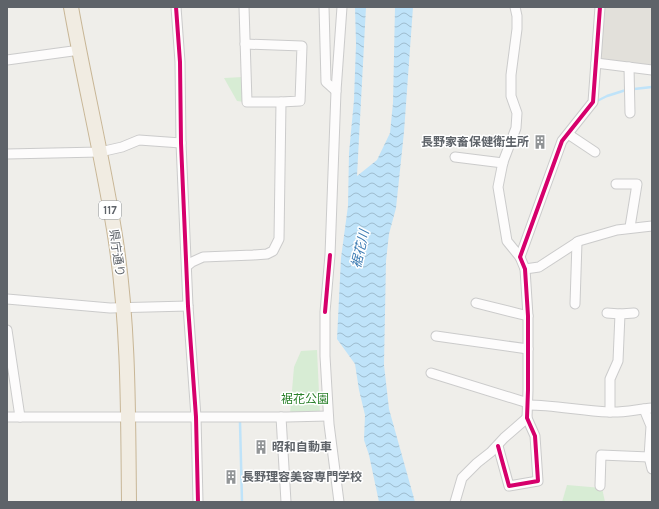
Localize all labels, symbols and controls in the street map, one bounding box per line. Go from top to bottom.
building icon: 長野家畜保健衛生所 [532,134,548,150]
place label: 長野家畜保健衛生所 [421,135,529,149]
road number: 117 [99,201,121,219]
water label: 裾花川 [348,226,372,270]
street label: 県庁通り [107,228,127,278]
park label: 裾花公園 [281,392,329,406]
building icon: 昭和自動車 [253,439,269,455]
place label: 昭和自動車 [272,440,332,454]
building icon: 長野理容美容専門学校 [223,469,239,485]
place label: 長野理容美容専門学校 [242,470,362,484]

